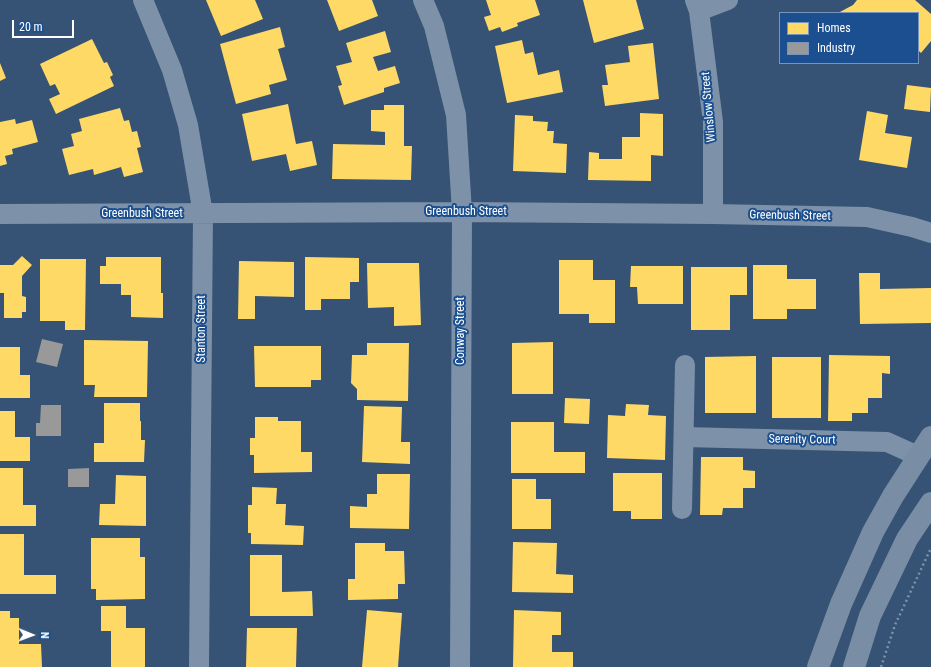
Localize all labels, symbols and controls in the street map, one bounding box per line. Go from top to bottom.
scale bar [14,12,76,38]
legend [779,12,919,64]
text: 20 m [19,20,43,34]
text: Homes [817,21,851,35]
text: Industry [817,41,855,55]
street label: Winslow Street [699,71,719,143]
street label: Greenbush Street [425,205,507,219]
street label: Greenbush Street [101,207,183,221]
street label: Greenbush Street [749,208,831,224]
street label: Stanton Street [195,295,209,363]
street label: Conway Street [454,297,468,365]
street label: Serenity Court [768,432,836,448]
north arrow [12,615,52,655]
text: N [38,632,51,639]

